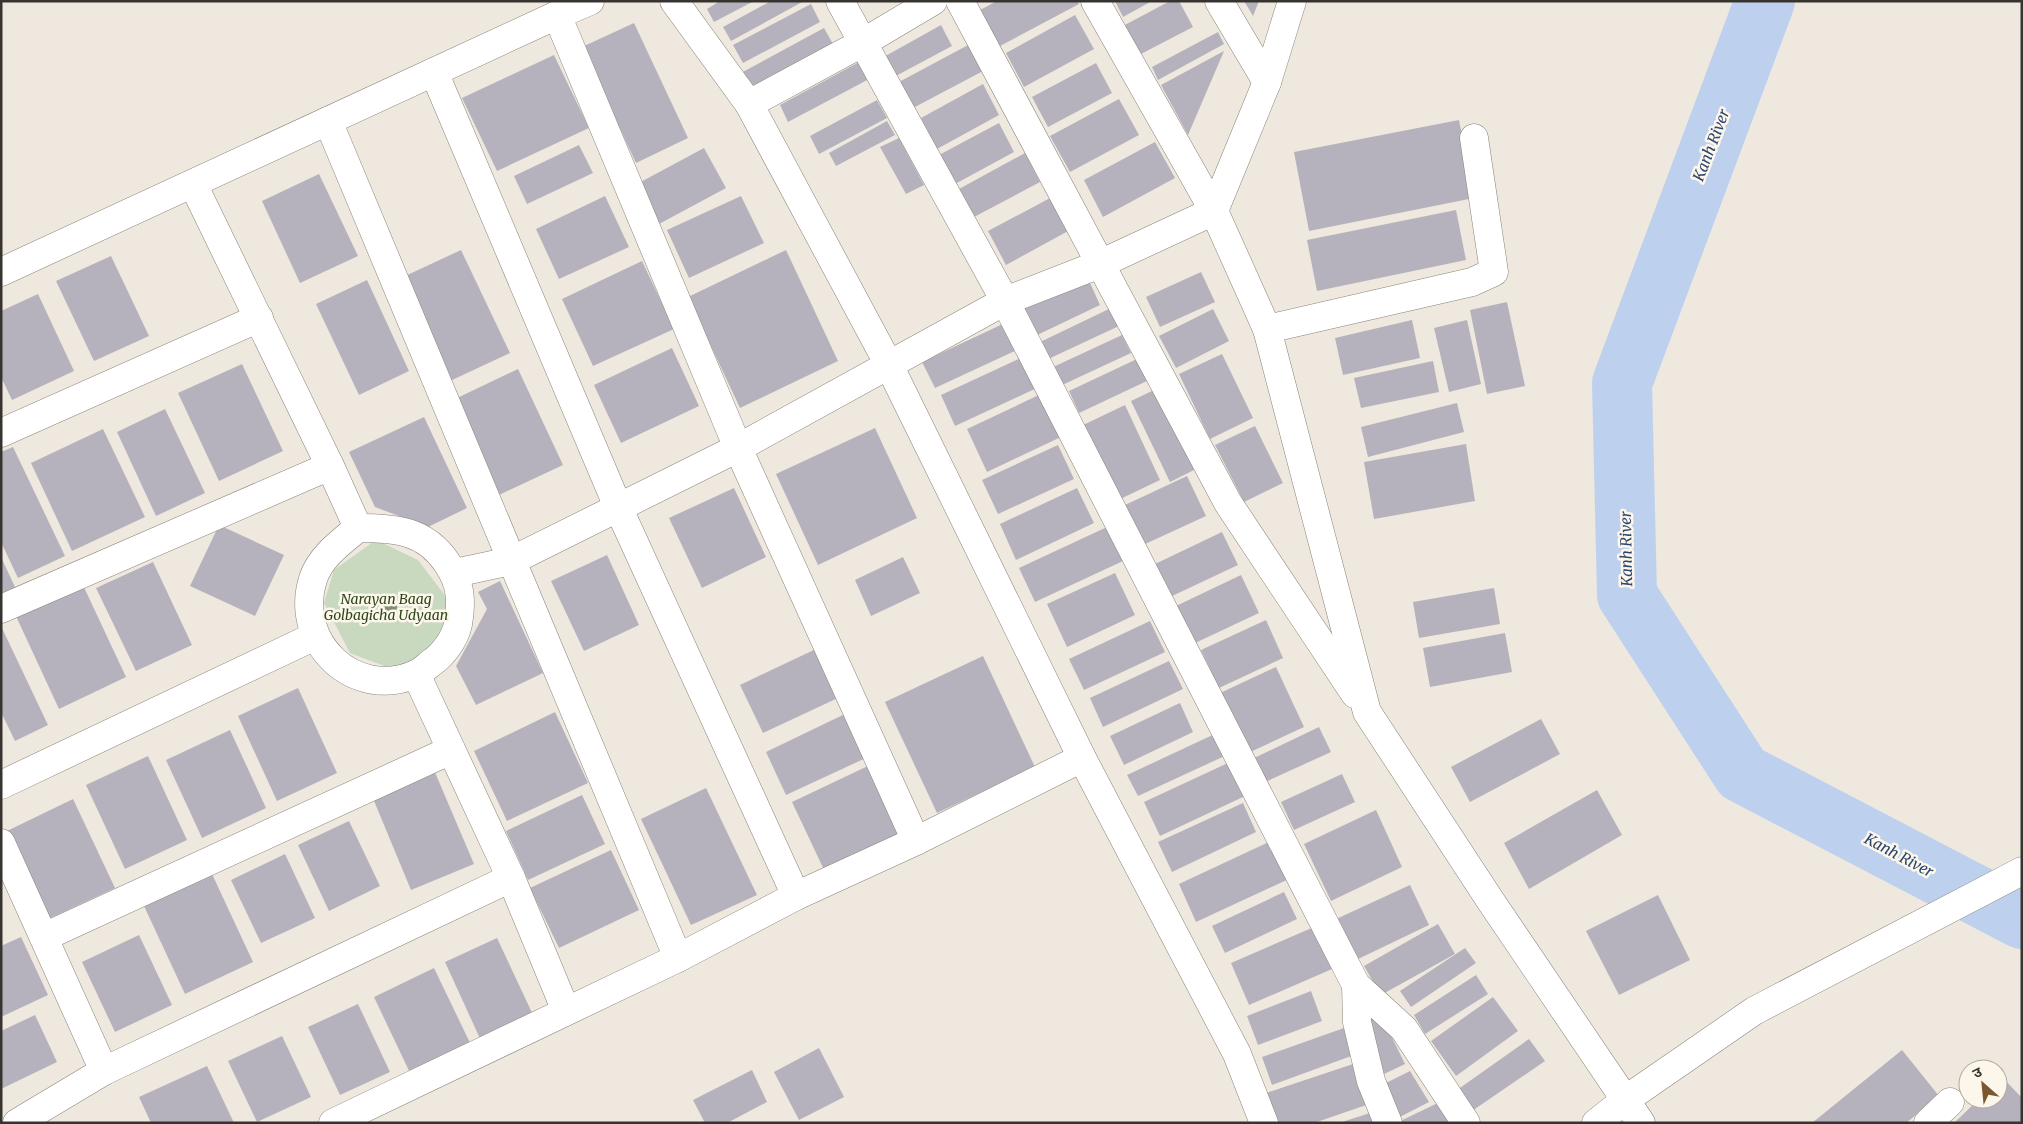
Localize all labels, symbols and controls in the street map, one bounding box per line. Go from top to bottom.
water label: Kanh River [1688,106,1734,185]
water label: Kanh River [1616,510,1636,588]
park label: Narayan Baag Golbagicha Udyaan [324,590,448,624]
water label: Kanh River [1860,828,1938,882]
north arrow [1958,1059,2008,1109]
text: उ [1969,1062,1986,1082]

